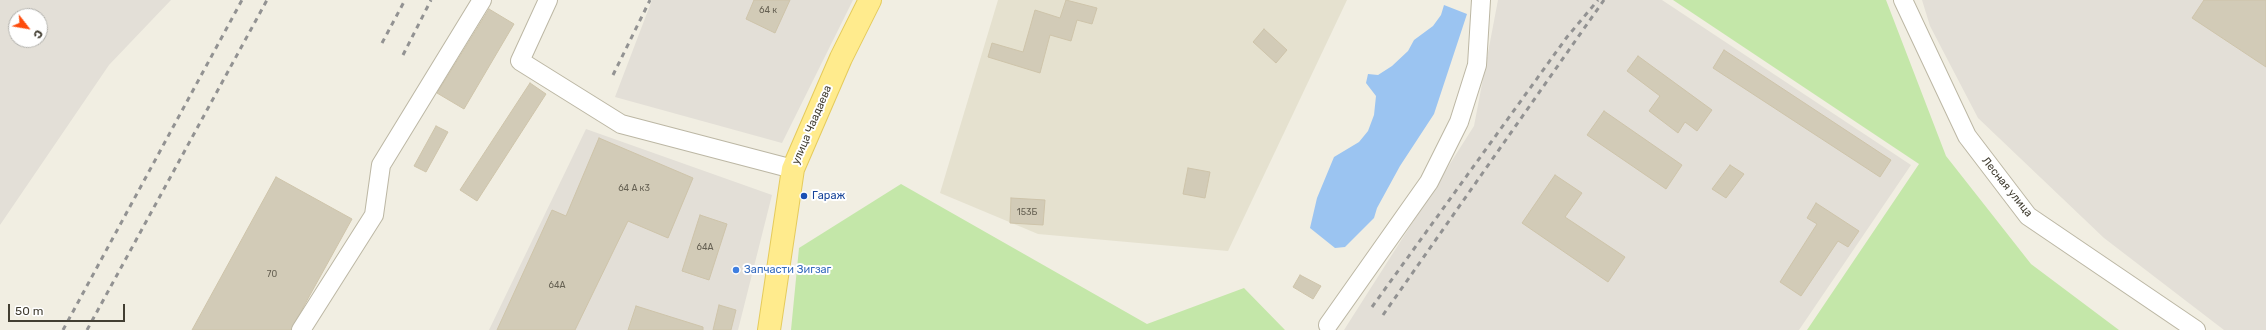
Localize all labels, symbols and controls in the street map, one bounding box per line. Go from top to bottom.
house number: 64 к [759,5,777,15]
north arrow [8,8,48,48]
text: С [30,27,45,41]
street label: улица Чаадаева [789,83,835,167]
street label: Лесная улица [1979,154,2035,220]
house number: 64 А к3 [618,183,650,193]
place label: Гараж [812,189,845,203]
marker: Гараж [799,191,809,201]
house number: 153Б [1017,207,1037,217]
house number: 64А [696,242,714,252]
place label: Запчасти Зигзаг [744,263,831,277]
marker: Запчасти Зигзаг [731,265,741,275]
house number: 70 [267,269,277,279]
house number: 64А [548,280,566,290]
scale bar [10,296,127,322]
text: 50 m [15,304,43,318]

